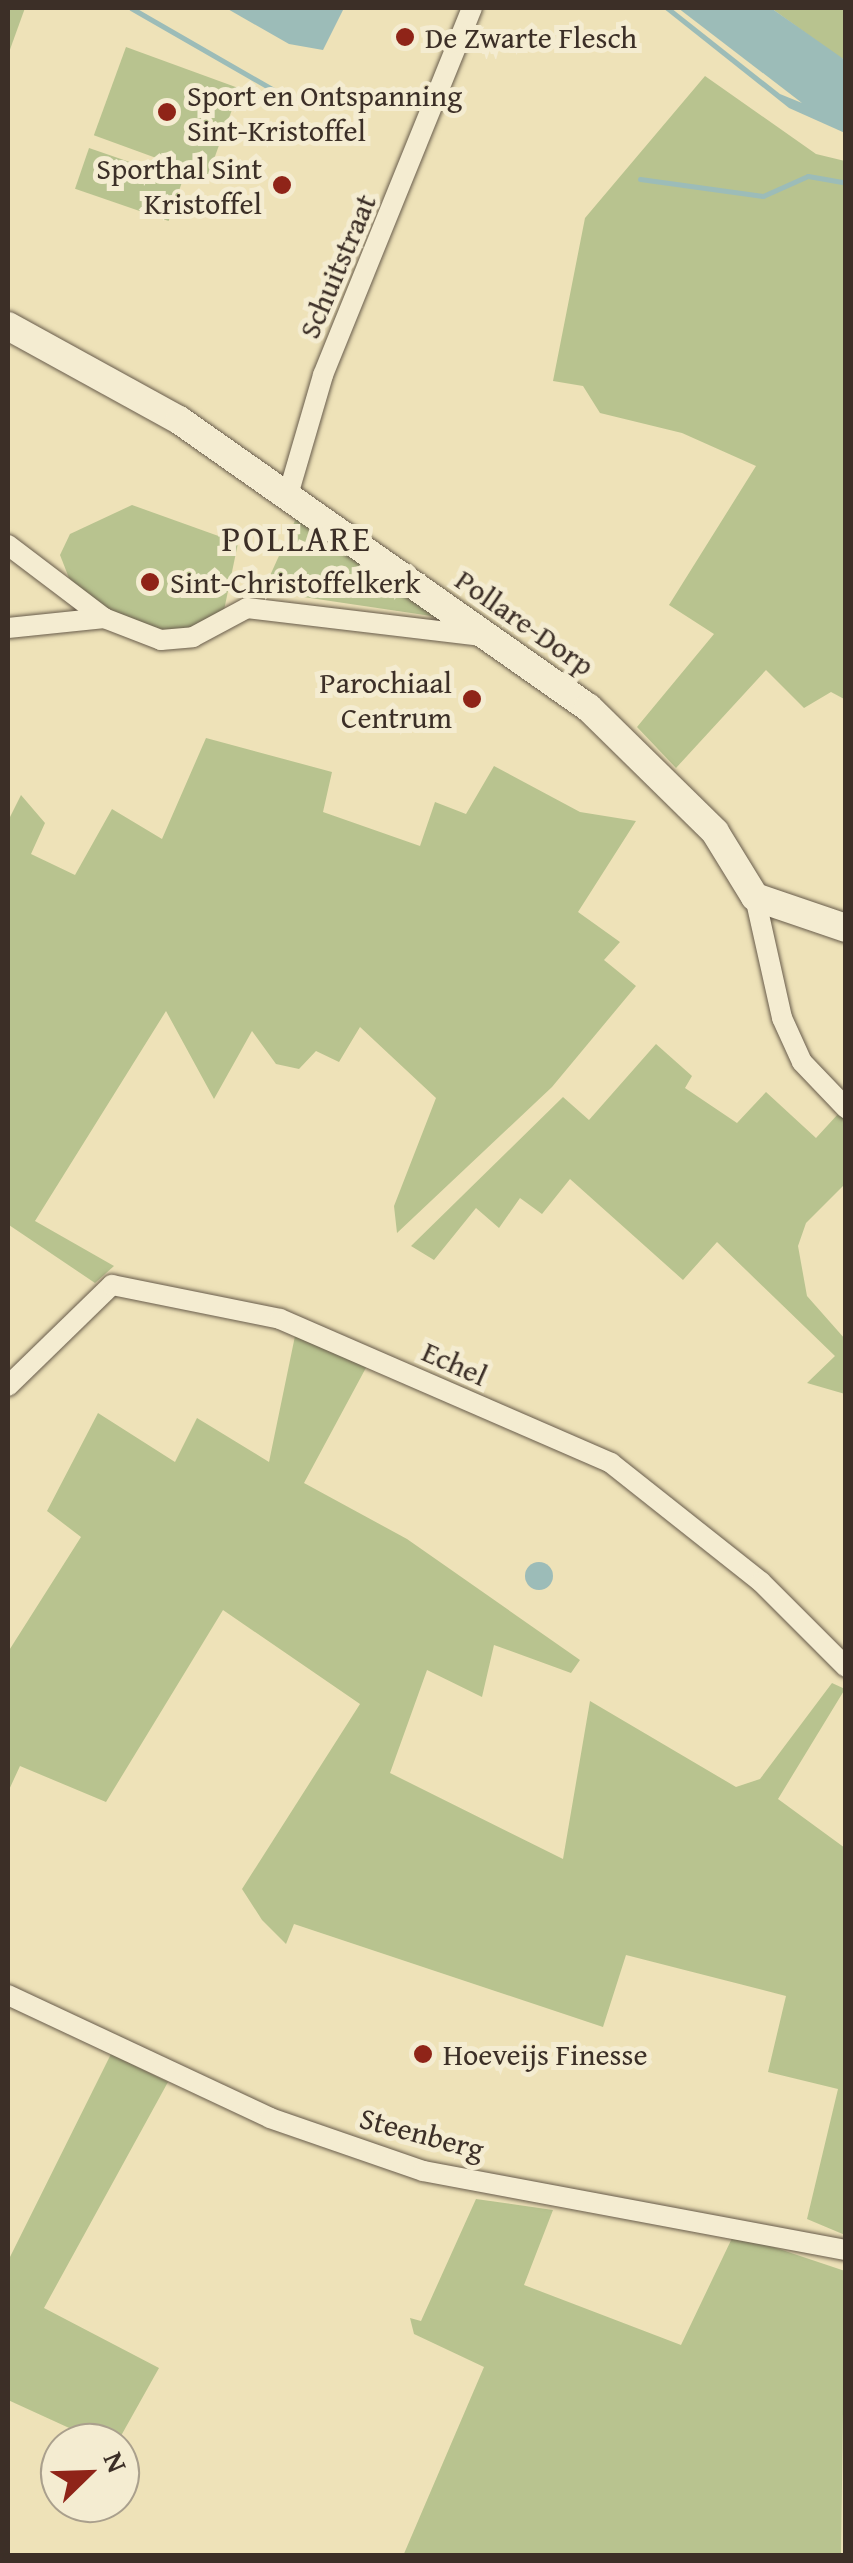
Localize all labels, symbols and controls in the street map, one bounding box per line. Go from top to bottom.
place label: De Zwarte Flesch [425,19,637,55]
marker: De Zwarte Flesch [394,26,416,48]
place label: Sport en Ontspanning Sint-Kristoffel [187,77,462,148]
marker: Sport en Ontspanning Sint-Kristoffel [156,101,178,123]
place label: Sporthal Sint Kristoffel [96,150,262,220]
marker: Sporthal Sint Kristoffel [271,174,293,196]
street label: Schuitstraat [291,188,383,344]
district label: POLLARE [222,518,372,560]
street label: Pollare-Dorp [449,561,601,683]
place label: Sint-Christoffelkerk [170,564,421,600]
marker: Sint-Christoffelkerk [139,571,161,593]
place label: Parochiaal Centrum [320,664,452,734]
marker: Parochiaal Centrum [461,688,483,710]
street label: Echel [417,1333,493,1393]
place label: Hoeveijs Finesse [443,2036,647,2072]
marker: Hoeveijs Finesse [412,2043,434,2065]
street label: Steenberg [356,2099,488,2167]
north arrow [40,2423,140,2523]
text: N [94,2445,139,2478]

